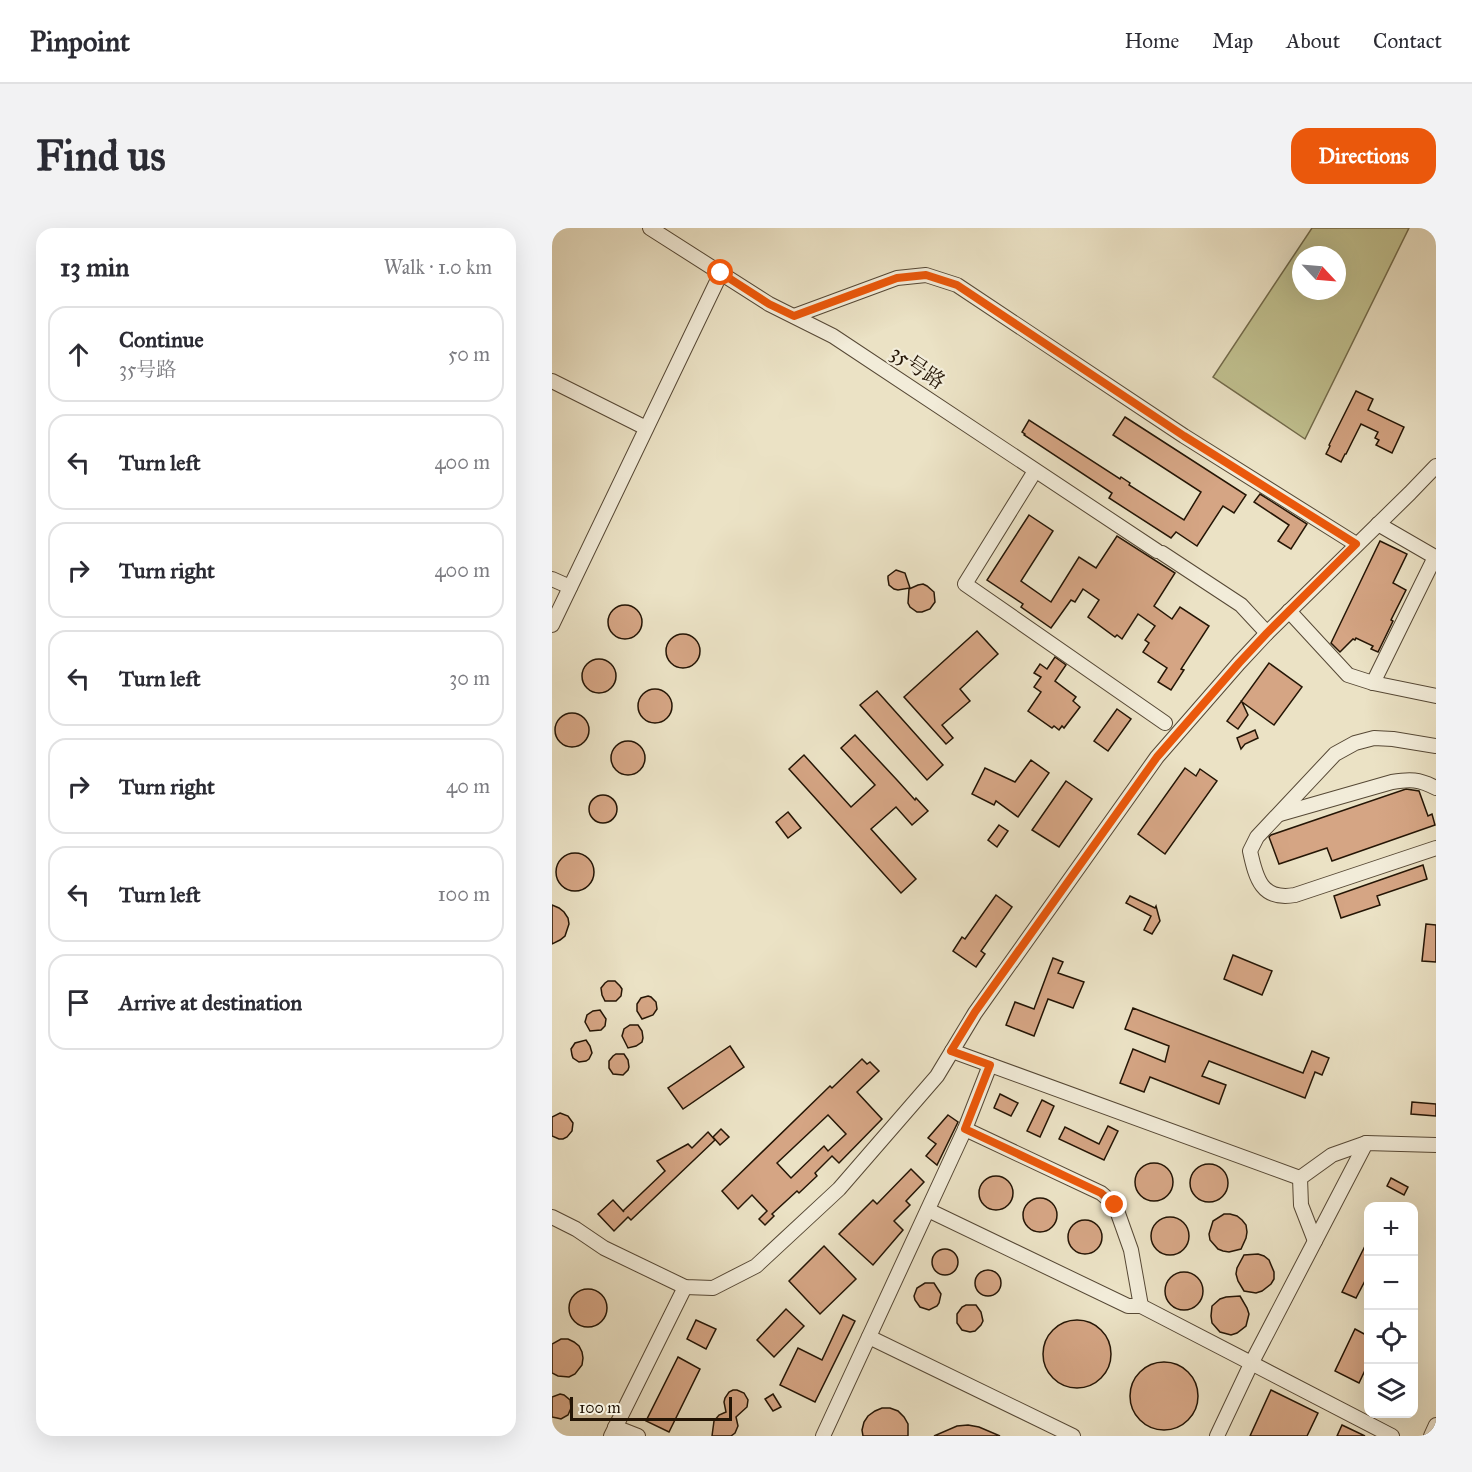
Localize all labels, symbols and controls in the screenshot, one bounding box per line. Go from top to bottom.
text: Pinpoint [30,24,130,59]
text: Home [1124,28,1179,54]
text: Map [1212,28,1253,54]
text: About [1286,28,1340,54]
text: Contact [1373,28,1442,54]
button: Directions [1291,128,1436,184]
text: Find us [36,130,166,182]
north arrow [1292,246,1346,300]
text: 13 min [60,251,129,283]
text: Walk · 1.0 km [384,255,492,279]
route start [707,259,733,285]
text: Continue [119,326,204,353]
icon: ahead [62,338,95,371]
street label: 35号路 [886,339,950,395]
text: 50 m [448,342,490,366]
text: 35号路 [119,357,176,381]
icon: left [62,446,95,479]
text: Turn left [119,449,201,476]
text: 400 m [434,450,490,474]
icon: right [62,554,95,587]
text: Turn right [119,557,215,584]
text: 400 m [434,558,490,582]
icon: left [62,662,95,695]
text: Turn left [119,665,201,692]
text: 30 m [449,666,490,690]
icon: right [62,770,95,803]
text: Turn right [119,773,215,800]
text: 40 m [446,774,490,798]
icon: left [62,878,95,911]
text: Turn left [119,881,201,908]
text: 100 m [438,882,490,906]
icon: arrive [62,986,95,1019]
text: Arrive at destination [119,989,302,1016]
route end [1101,1191,1127,1217]
map controls [1364,1202,1418,1418]
button: + [1364,1202,1418,1256]
button: − [1364,1256,1418,1310]
button: locate [1364,1310,1418,1364]
button: layers [1364,1364,1418,1418]
scale bar [570,1394,732,1422]
text: 100 m [579,1398,621,1417]

